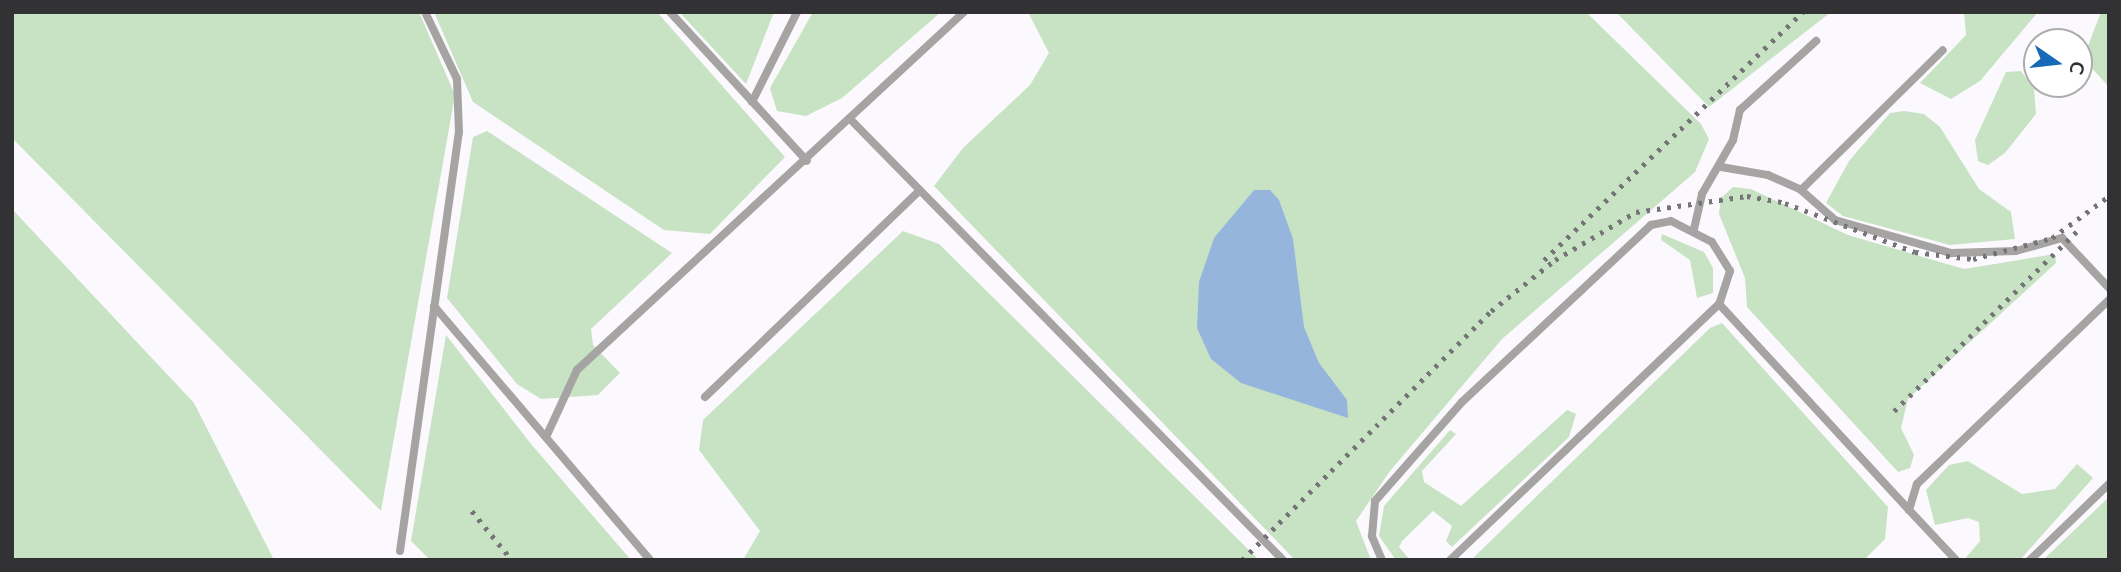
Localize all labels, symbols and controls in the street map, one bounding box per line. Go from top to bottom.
north arrow [2023,28,2093,98]
text: С [2062,58,2091,77]

